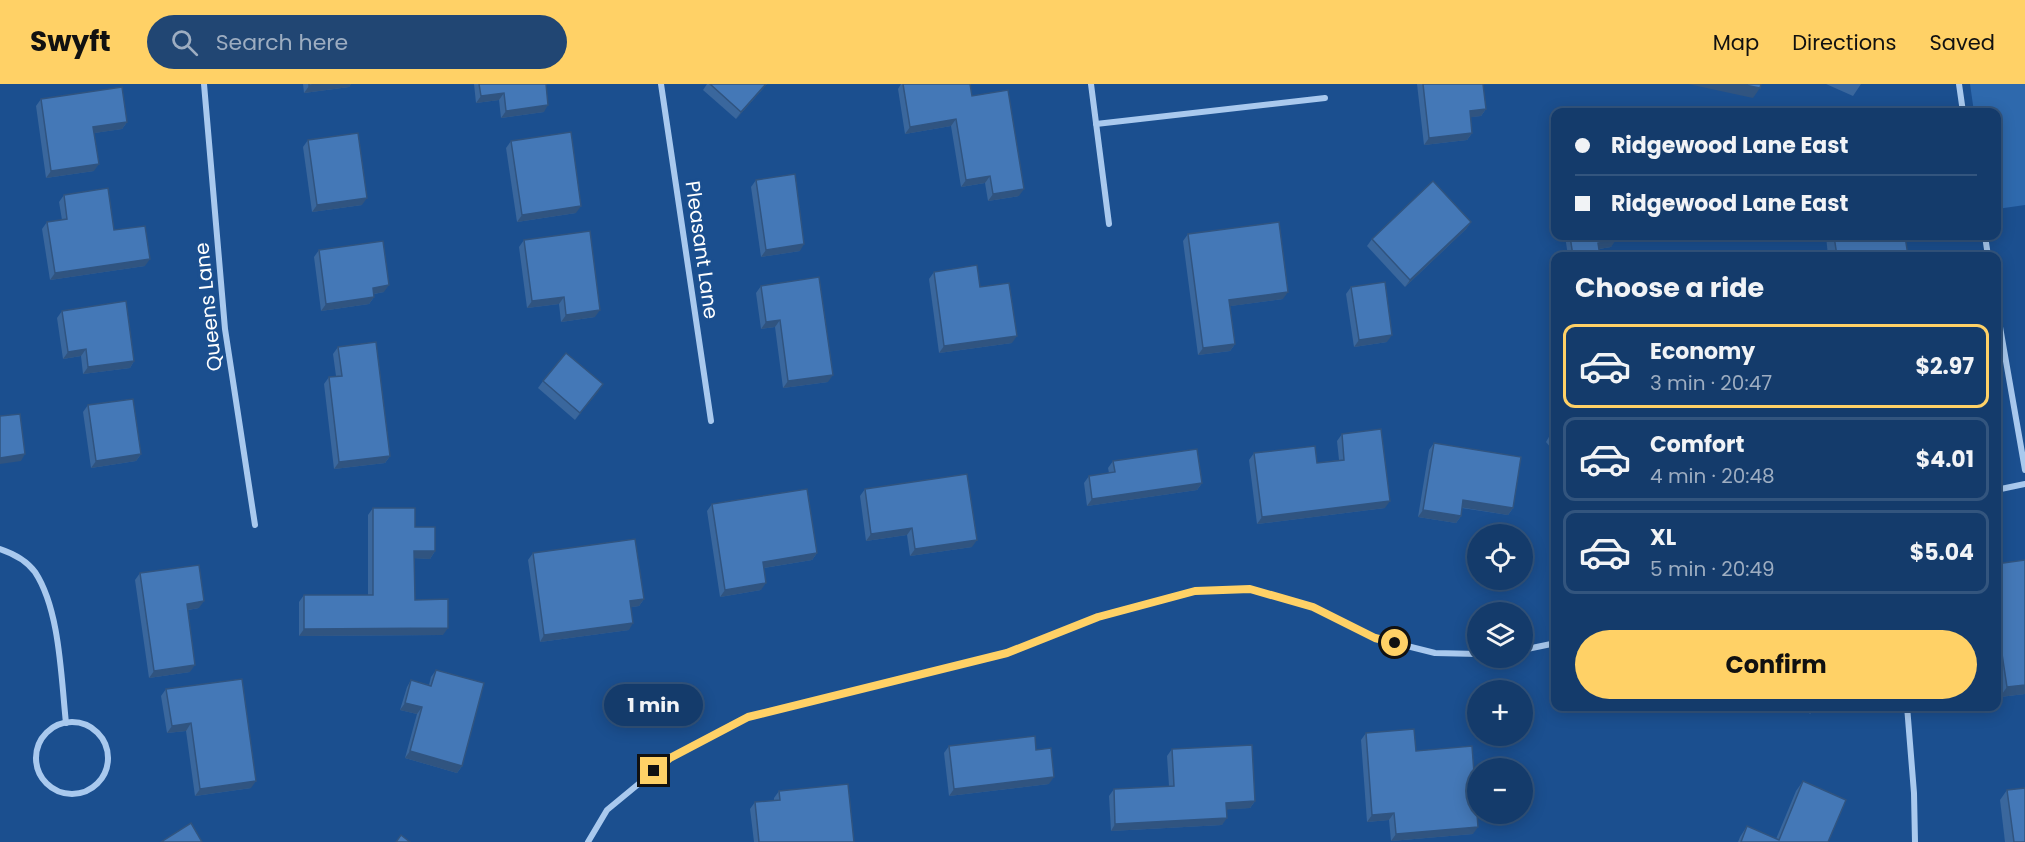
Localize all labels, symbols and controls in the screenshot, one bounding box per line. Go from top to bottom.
search box [147,15,567,69]
text: Swyft [30,22,111,61]
icon: search [168,26,201,59]
text: Search here [216,27,348,58]
text: Map [1713,28,1759,57]
text: Directions [1792,28,1896,57]
text: Saved [1929,28,1995,57]
text: Ridgewood Lane East [1611,130,1848,161]
street label: Pleasant Lane [678,179,726,321]
text: Ridgewood Lane East [1611,188,1848,219]
street label: Queens Lane [187,241,229,373]
text: Choose a ride [1575,269,1764,306]
text: Economy [1650,336,1755,367]
icon: car [1578,339,1632,393]
text: $2.97 [1915,351,1974,382]
text: 3 min · 20:47 [1650,369,1772,397]
text: Comfort [1650,429,1744,460]
icon: car [1578,432,1632,486]
text: $4.01 [1916,444,1974,475]
text: 4 min · 20:48 [1650,462,1775,490]
text: XL [1650,522,1676,553]
map controls [1467,524,1533,824]
button: locate [1467,524,1533,590]
icon: car [1578,525,1632,579]
text: $5.04 [1910,537,1974,568]
text: 5 min · 20:49 [1650,555,1775,583]
button: layers [1467,602,1533,668]
route start [1381,629,1408,656]
button: Confirm [1575,630,1977,699]
button: + [1467,680,1533,746]
callout: 1 min [604,684,704,726]
text: 1 min [627,691,680,719]
route end [640,757,667,784]
button: − [1467,758,1533,824]

